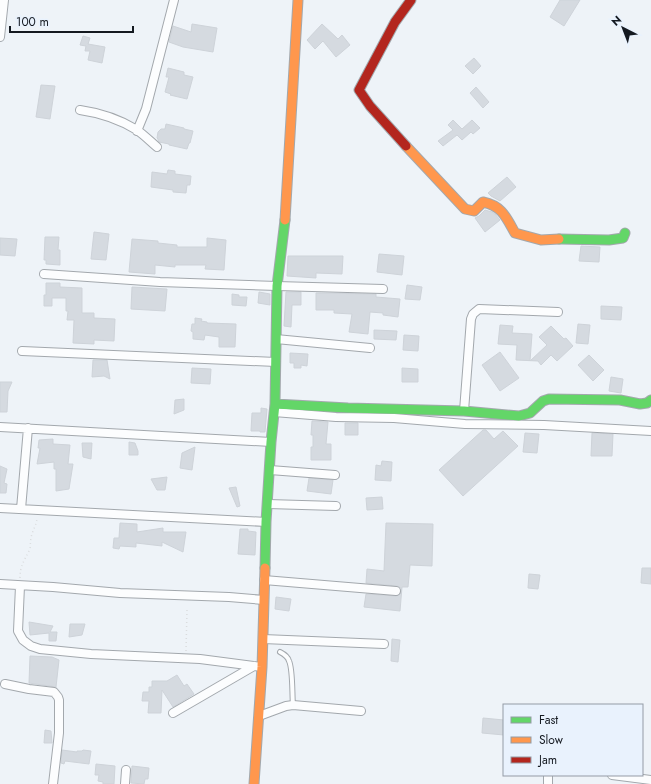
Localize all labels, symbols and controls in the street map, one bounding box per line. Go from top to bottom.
scale bar [10,8,133,34]
north arrow [603,8,643,48]
text: N [608,12,625,29]
text: 100 m [16,13,49,31]
legend [503,704,643,776]
text: Fast [539,711,558,729]
text: Slow [539,731,564,749]
text: Jam [537,751,557,769]

